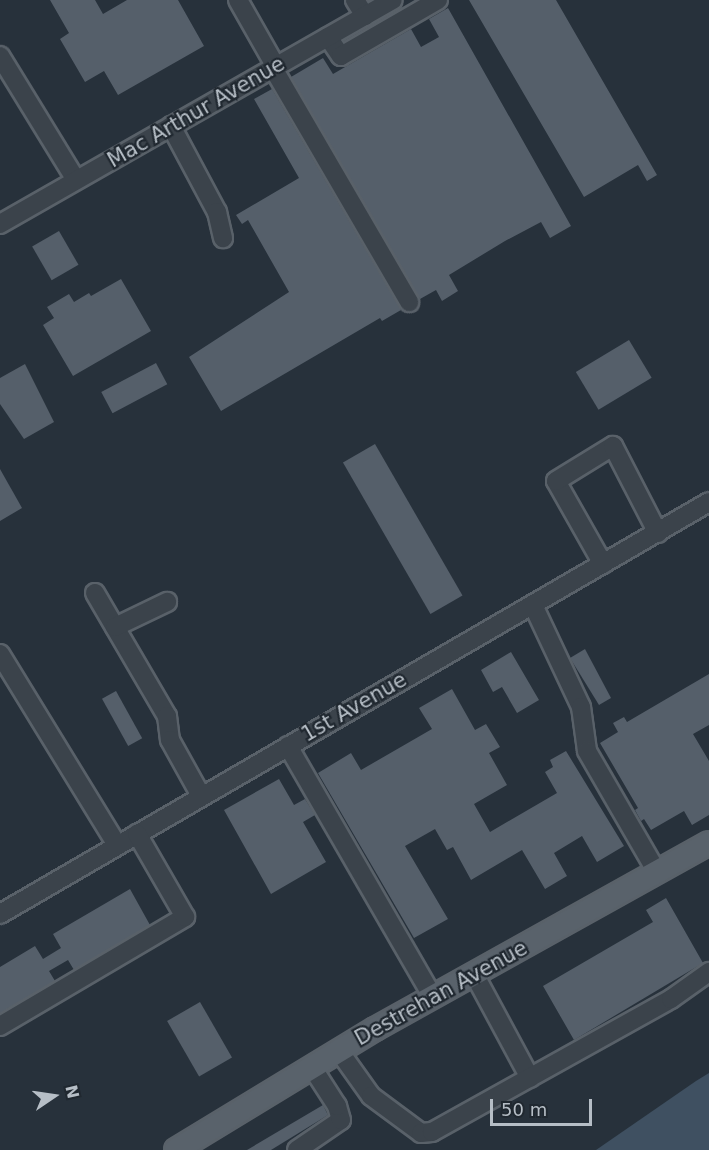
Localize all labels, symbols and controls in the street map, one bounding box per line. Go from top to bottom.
street label: Mac Arthur Avenue [103,51,289,173]
street label: 1st Avenue [297,667,411,747]
street label: Destrehan Avenue [350,935,532,1051]
north arrow [24,1066,84,1126]
text: N [61,1083,83,1100]
scale bar [493,1087,595,1125]
text: 50 m [501,1099,547,1120]

